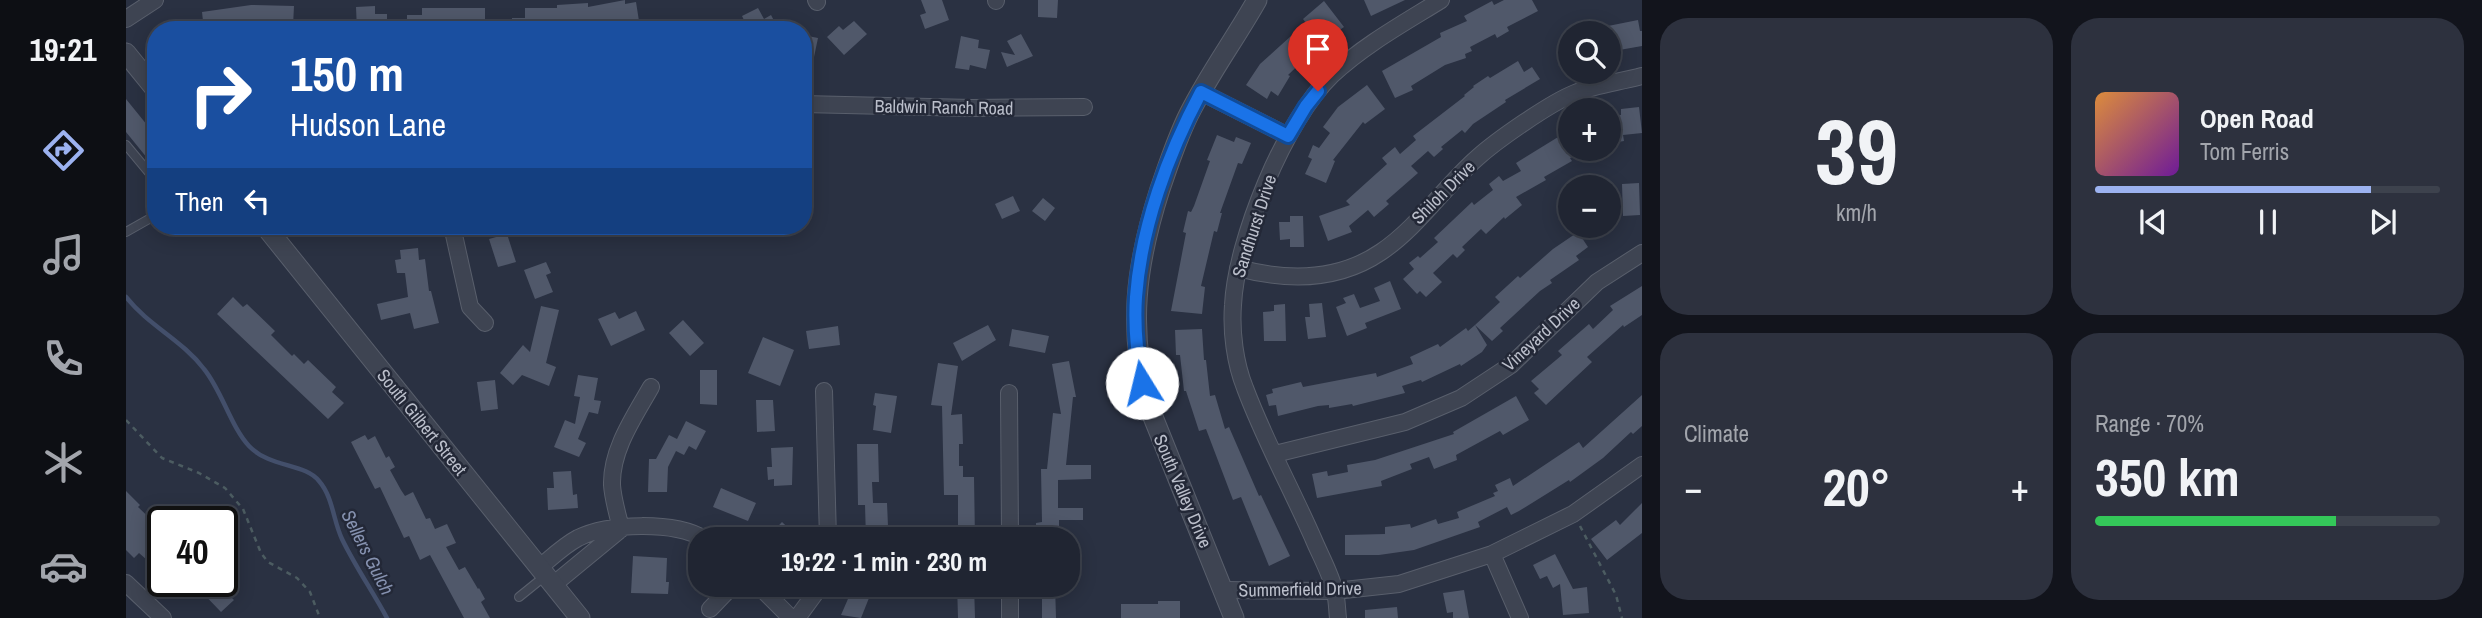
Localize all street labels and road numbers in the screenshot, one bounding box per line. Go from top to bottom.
street label: Baldwin Ranch Road [874,93,1014,121]
street label: Shiloh Drive [1405,154,1481,230]
street label: Sandhurst Drive [1226,171,1282,281]
street label: Vineyard Drive [1497,291,1585,377]
street label: South Gilbert Street [371,363,473,481]
street label: South Valley Drive [1148,430,1218,552]
street label: Summerfield Drive [1238,575,1362,603]

